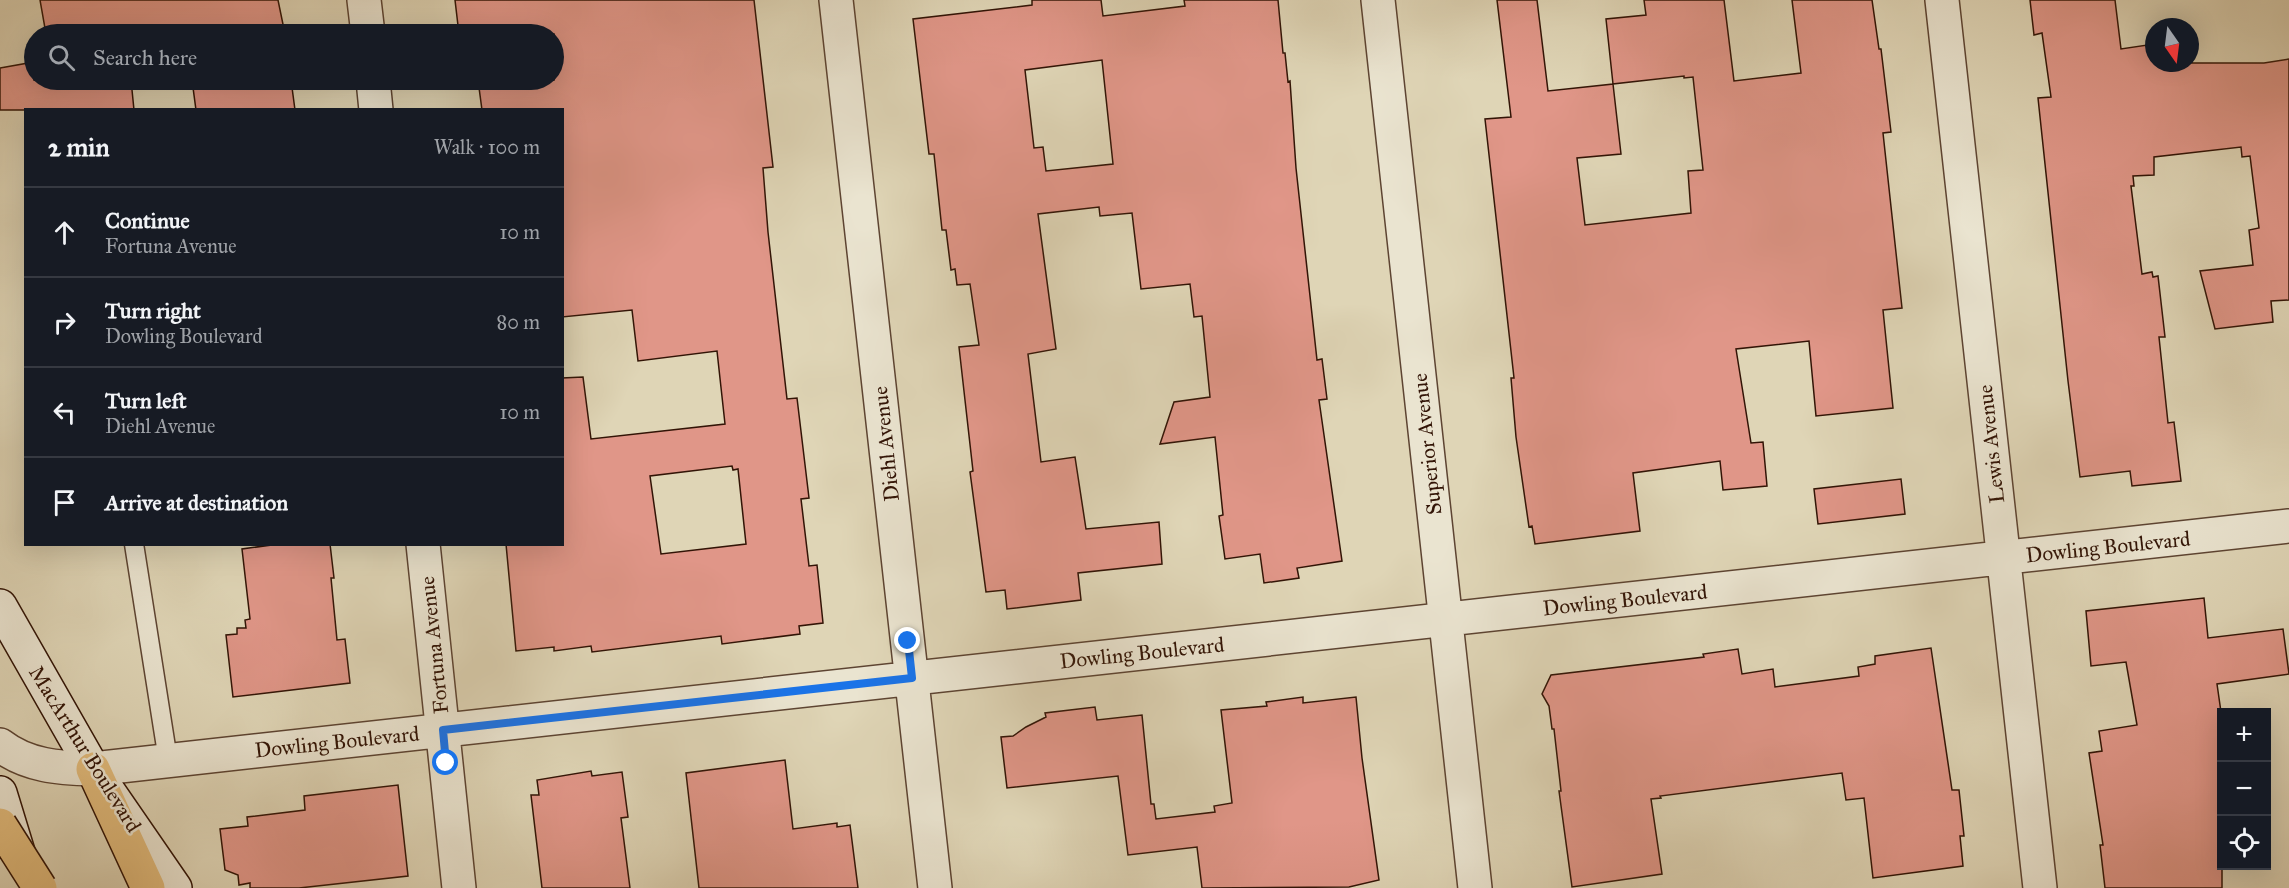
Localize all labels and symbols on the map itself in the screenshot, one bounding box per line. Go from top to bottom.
north arrow [2145,18,2199,72]
street label: Superior Avenue [1407,372,1447,516]
street label: Lewis Avenue [1972,383,2010,505]
street label: Diehl Avenue [867,385,905,503]
street label: Dowling Boulevard [2024,525,2192,569]
street label: Fortuna Avenue [414,575,454,715]
street label: Dowling Boulevard [1541,578,1709,622]
route end [894,627,920,653]
street label: Dowling Boulevard [1058,631,1226,675]
street label: MacArthur Boulevard [23,661,147,837]
street label: Dowling Boulevard [253,720,421,764]
route start [432,749,458,775]

